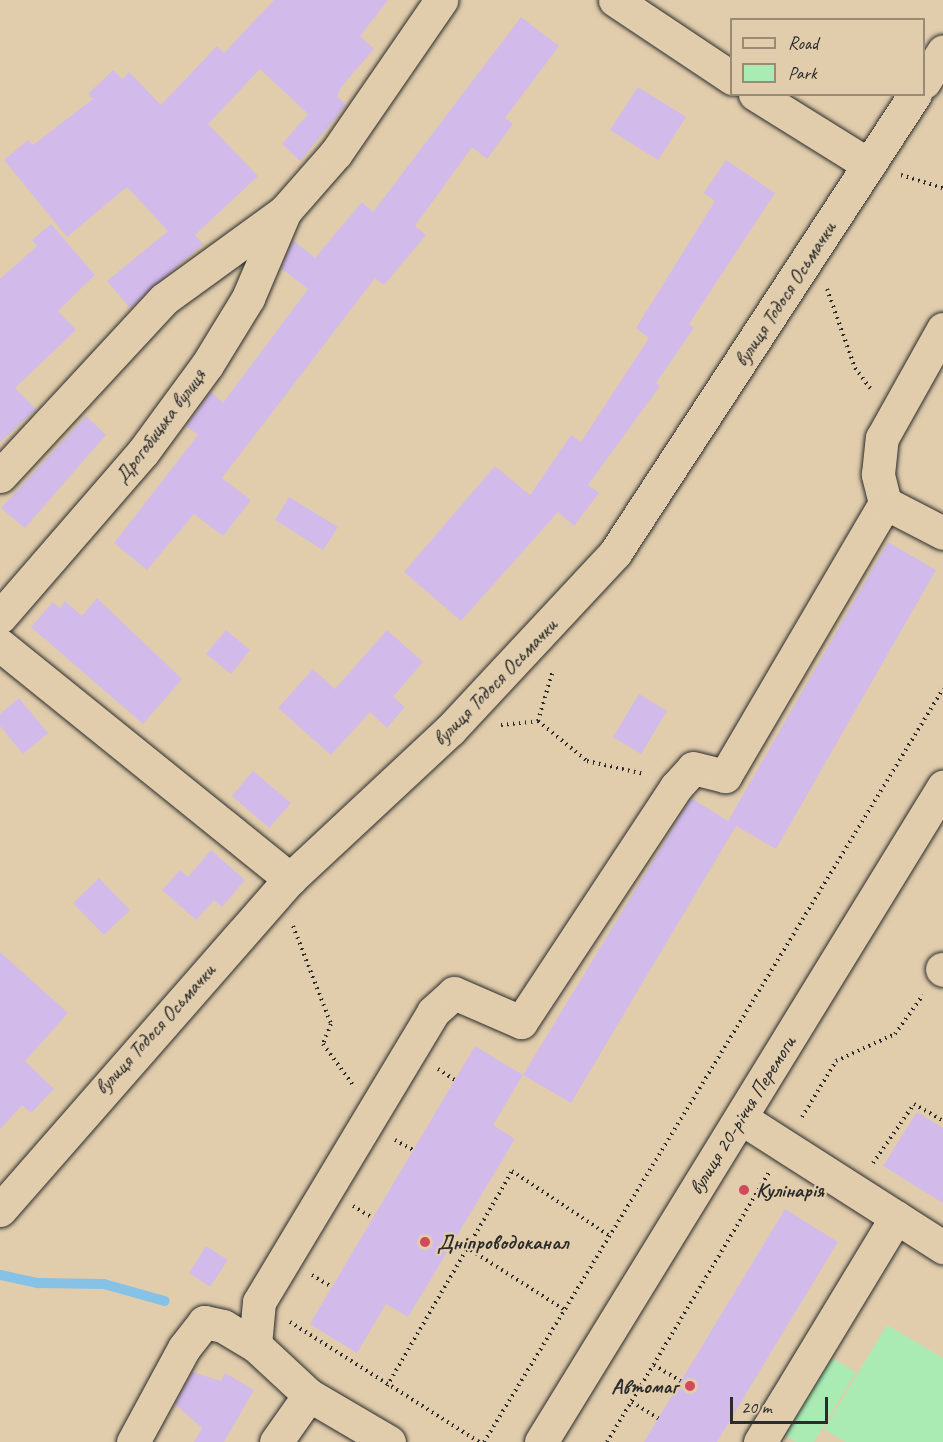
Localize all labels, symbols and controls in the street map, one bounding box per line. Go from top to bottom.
legend [730,18,925,96]
text: Road [788,32,818,54]
text: Park [788,62,817,84]
street label: вулиця Тодося Осьмачки [729,218,841,370]
street label: Дрогобицька вулиця [108,363,212,489]
street label: вулиця Тодося Осьмачки [428,614,562,750]
street label: вулиця Тодося Осьмачки [90,959,220,1099]
street label: вулиця 20-річчя Перемоги [683,1031,801,1199]
place label: Кулінарія [756,1177,824,1203]
marker: Кулінарія [737,1183,751,1197]
place label: Дніпроводоканал [437,1229,568,1255]
marker: Дніпроводоканал [418,1235,432,1249]
place label: Автомаг [611,1373,678,1399]
marker: Автомаг [683,1379,697,1393]
scale bar [733,1385,830,1423]
text: 20 m [741,1396,772,1418]

